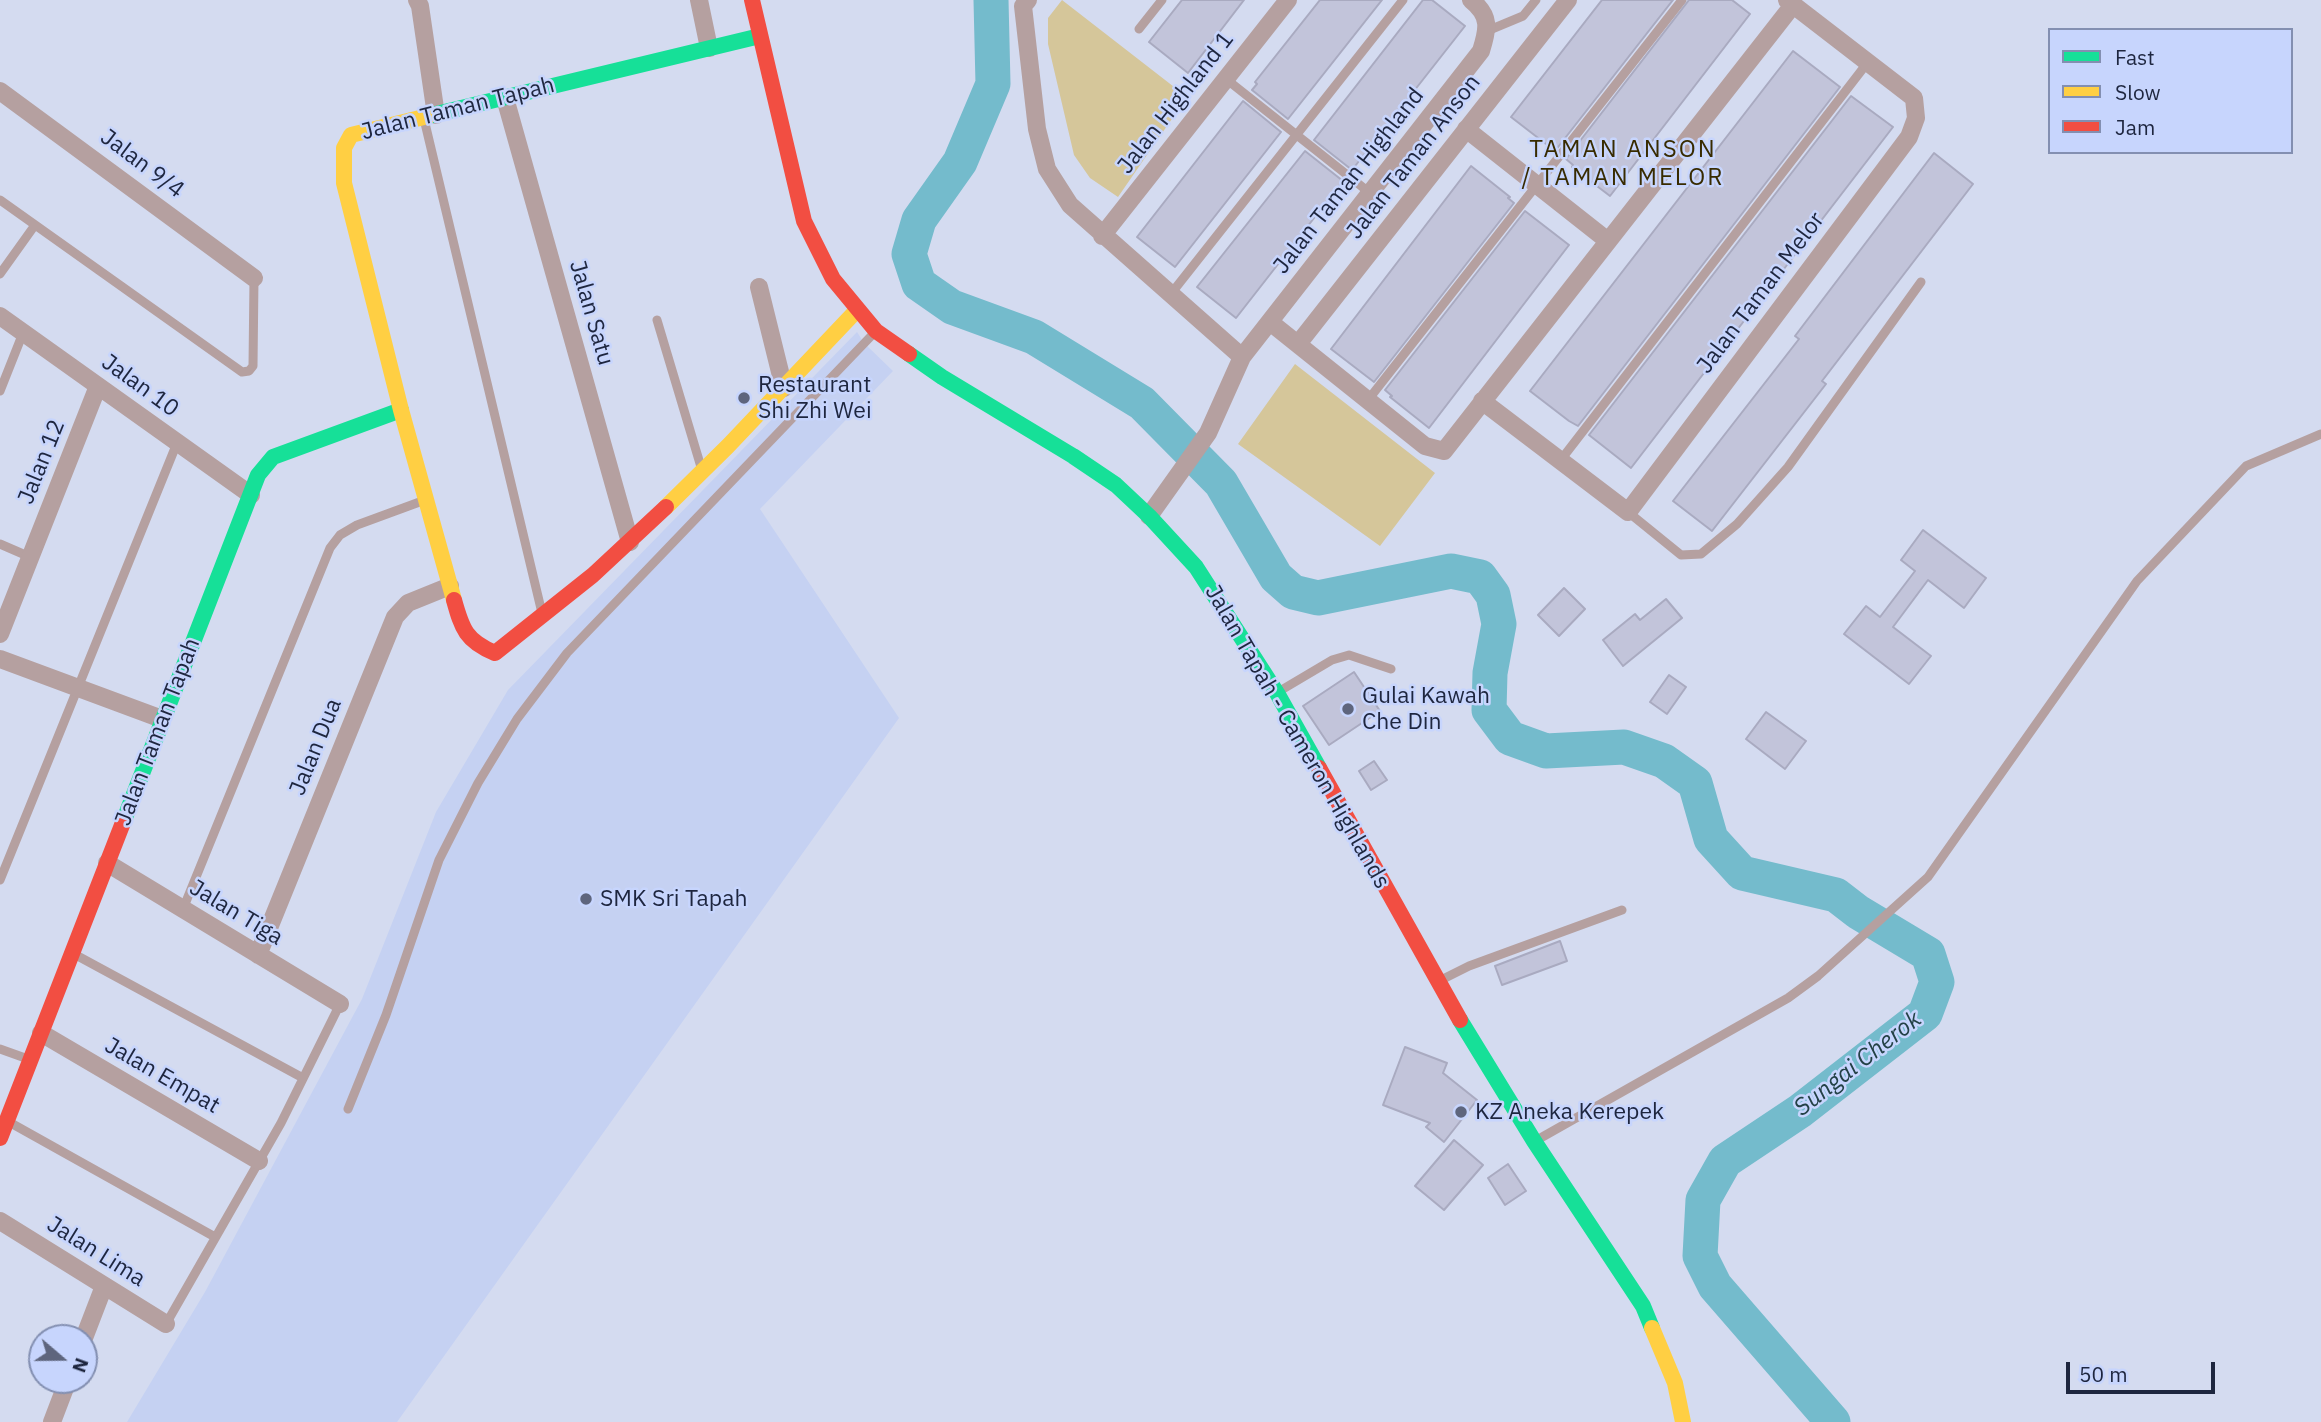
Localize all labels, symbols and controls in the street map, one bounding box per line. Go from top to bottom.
street label: Jalan Highland 1 [1112,27,1240,179]
legend [2048,28,2293,154]
text: Fast [2115,43,2155,71]
street label: Jalan Taman Anson [1341,69,1487,245]
street label: Jalan Taman Tapah [358,72,558,146]
text: Slow [2115,78,2161,106]
street label: Jalan Taman Highland [1268,83,1430,279]
text: Jam [2115,113,2155,141]
street label: Jalan 9/4 [95,124,189,204]
district label: TAMAN ANSON / TAMAN MELOR [1523,136,1723,192]
street label: Jalan Taman Melor [1691,207,1831,379]
street label: Jalan Satu [563,257,619,369]
street label: Jalan 10 [96,349,184,423]
place label: Restaurant Shi Zhi Wei [758,371,872,425]
marker: Restaurant Shi Zhi Wei [736,390,752,406]
street label: Jalan 12 [13,416,71,508]
street label: Jalan Tapah - Cameron Highlands [1199,580,1395,894]
street label: Jalan Taman Tapah [110,635,206,829]
place label: Gulai Kawah Che Din [1362,682,1490,736]
street label: Jalan Dua [284,695,348,799]
marker: Gulai Kawah Che Din [1340,701,1356,717]
street label: Jalan Tiga [184,874,288,952]
place label: SMK Sri Tapah [600,885,748,913]
marker: SMK Sri Tapah [578,891,594,907]
water label: Sungai Cherok [1789,1005,1927,1123]
street label: Jalan Empat [100,1032,224,1120]
place label: KZ Aneka Kerepek [1475,1098,1664,1126]
marker: KZ Aneka Kerepek [1453,1104,1469,1120]
street label: Jalan Lima [42,1211,150,1293]
north arrow [28,1324,98,1394]
scale bar [2069,1348,2218,1392]
text: N [67,1355,94,1376]
text: 50 m [2079,1360,2128,1388]

